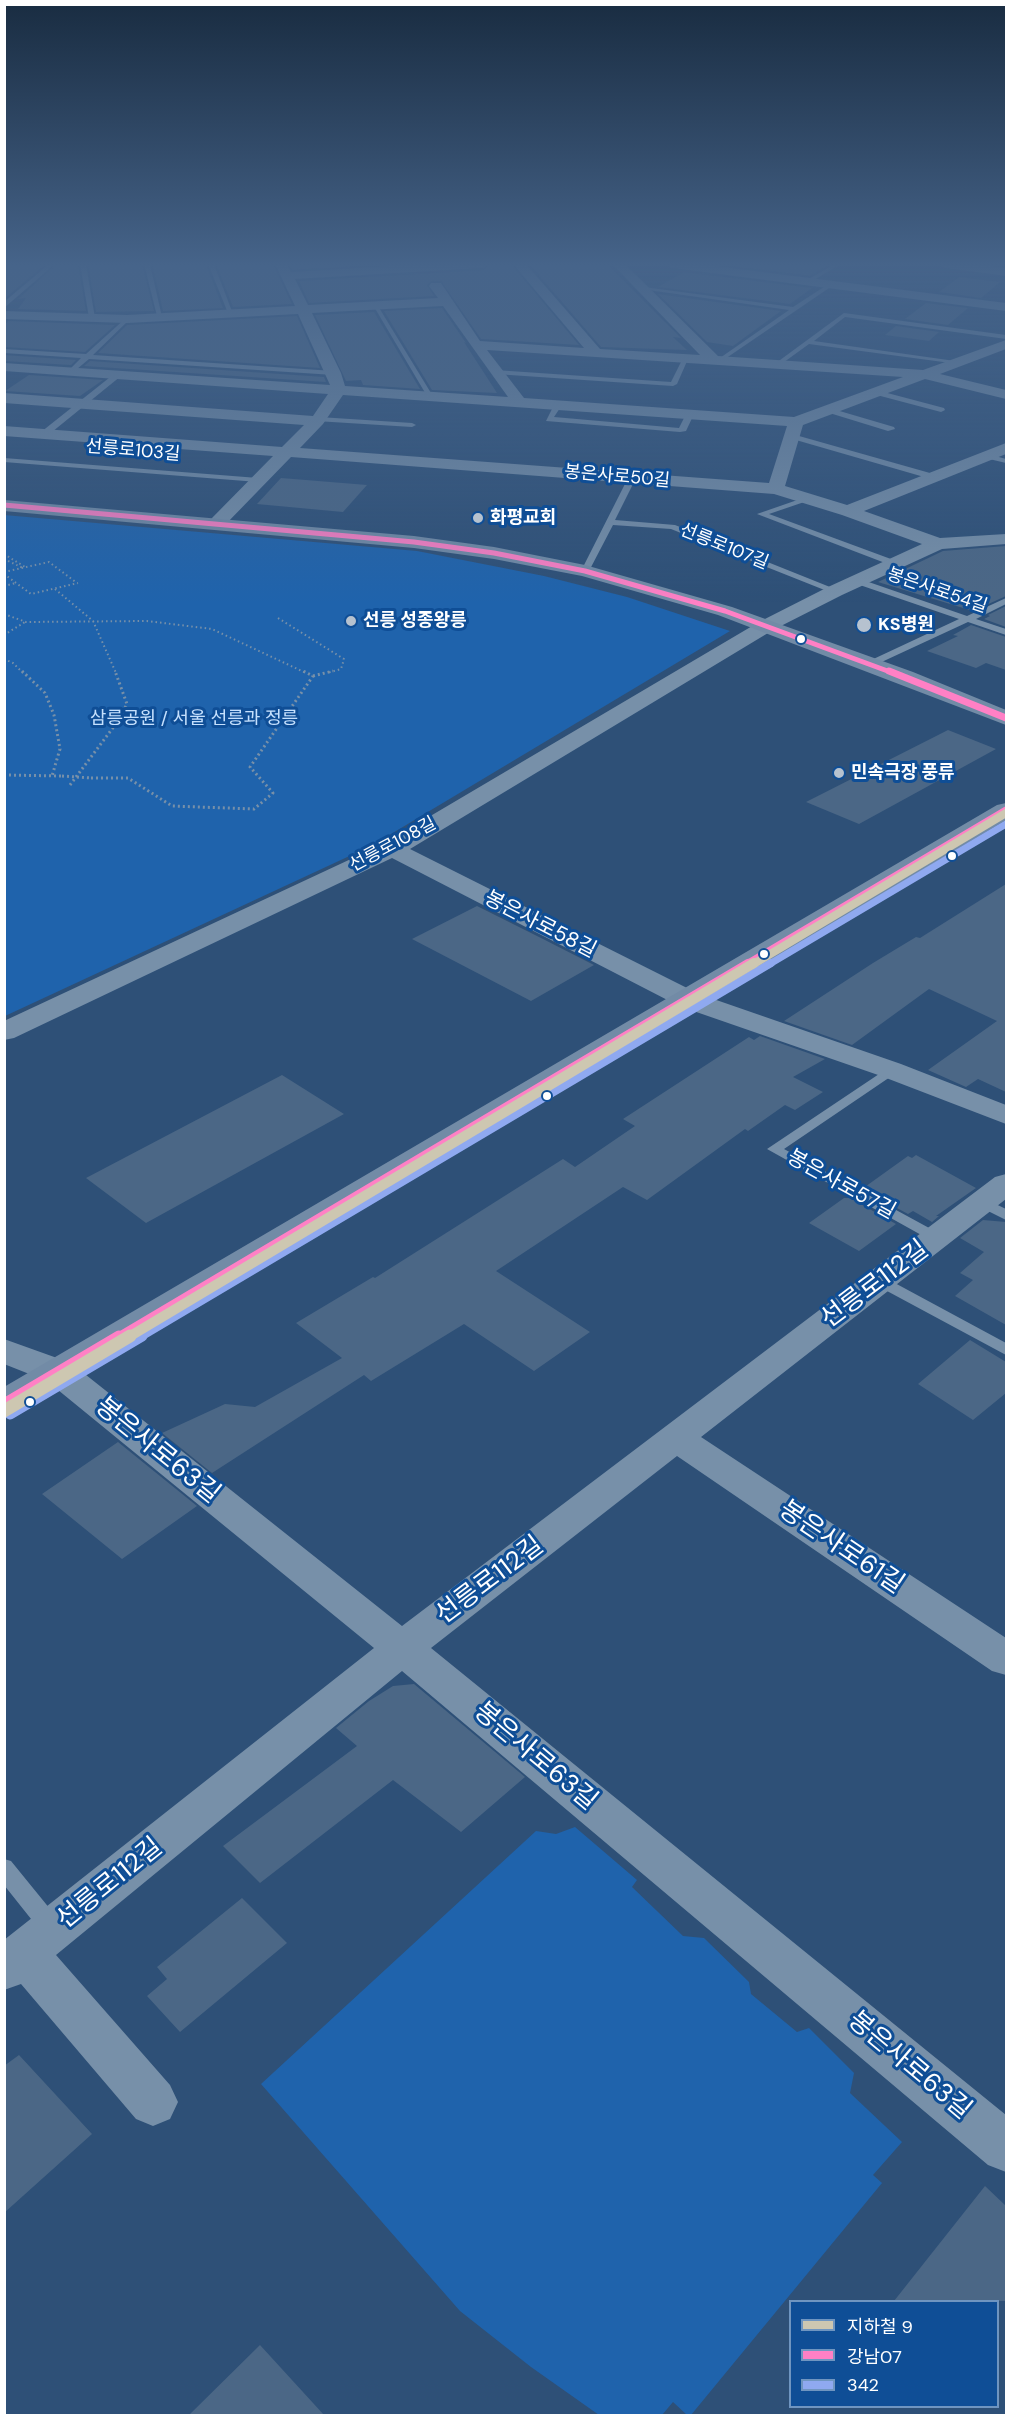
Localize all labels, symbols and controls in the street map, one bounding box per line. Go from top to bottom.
street label: 선릉로103길 [85,436,181,466]
street label: 봉은사로50길 [563,462,671,492]
place label: 화평교회 [490,507,556,529]
marker: 화평교회 [471,511,485,525]
street label: 선릉로107길 [677,519,771,575]
street label: 봉은사로54길 [884,564,990,618]
place label: 선릉 성종왕릉 [363,610,467,632]
marker: 선릉 성종왕릉 [344,614,358,628]
place label: KS병원 [878,614,934,636]
marker: KS병원 [855,616,873,634]
unlabelled marker [795,633,807,645]
park label: 삼릉공원 / 서울 선릉과 정릉 [90,708,298,730]
place label: 민속극장 풍류 [851,762,955,784]
marker: 민속극장 풍류 [832,766,846,780]
street label: 선릉로108길 [346,813,440,877]
unlabelled marker [946,850,958,862]
street label: 봉은사로58길 [480,886,600,964]
unlabelled marker [758,948,770,960]
unlabelled marker [541,1090,553,1102]
street label: 봉은사로57길 [782,1145,900,1225]
street label: 선릉로112길 [815,1234,935,1336]
street label: 봉은사로63길 [88,1391,226,1511]
unlabelled marker [24,1396,36,1408]
street label: 봉은사로61길 [773,1495,909,1601]
street label: 선릉로112길 [430,1530,550,1632]
street label: 봉은사로63길 [467,1696,603,1818]
street label: 선릉로112길 [51,1832,169,1936]
street label: 봉은사로63길 [841,2005,977,2127]
legend [789,2300,999,2408]
text: 지하철 9 [847,2315,913,2339]
text: 강남07 [847,2345,902,2369]
text: 342 [847,2373,879,2397]

